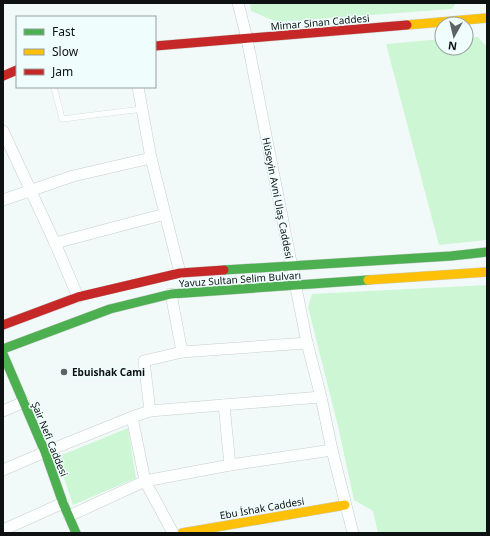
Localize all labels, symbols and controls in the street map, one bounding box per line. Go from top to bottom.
street label: Mimar Sinan Caddesi [270,11,370,33]
legend [16,16,156,88]
north arrow [434,16,474,56]
text: Fast [52,23,76,40]
text: N [447,38,458,54]
text: Slow [52,43,79,60]
text: Jam [51,63,73,80]
street label: Hüseyin Avni Ulaş Caddesi [259,136,297,260]
street label: Yavuz Sultan Selim Bulvarı [178,268,302,290]
place label: Ebuishak Cami [72,365,145,379]
marker: Ebuishak Cami [59,367,69,377]
street label: Şair Nefi Caddesi [29,400,71,478]
street label: Ebu İshak Caddesi [219,494,305,522]

